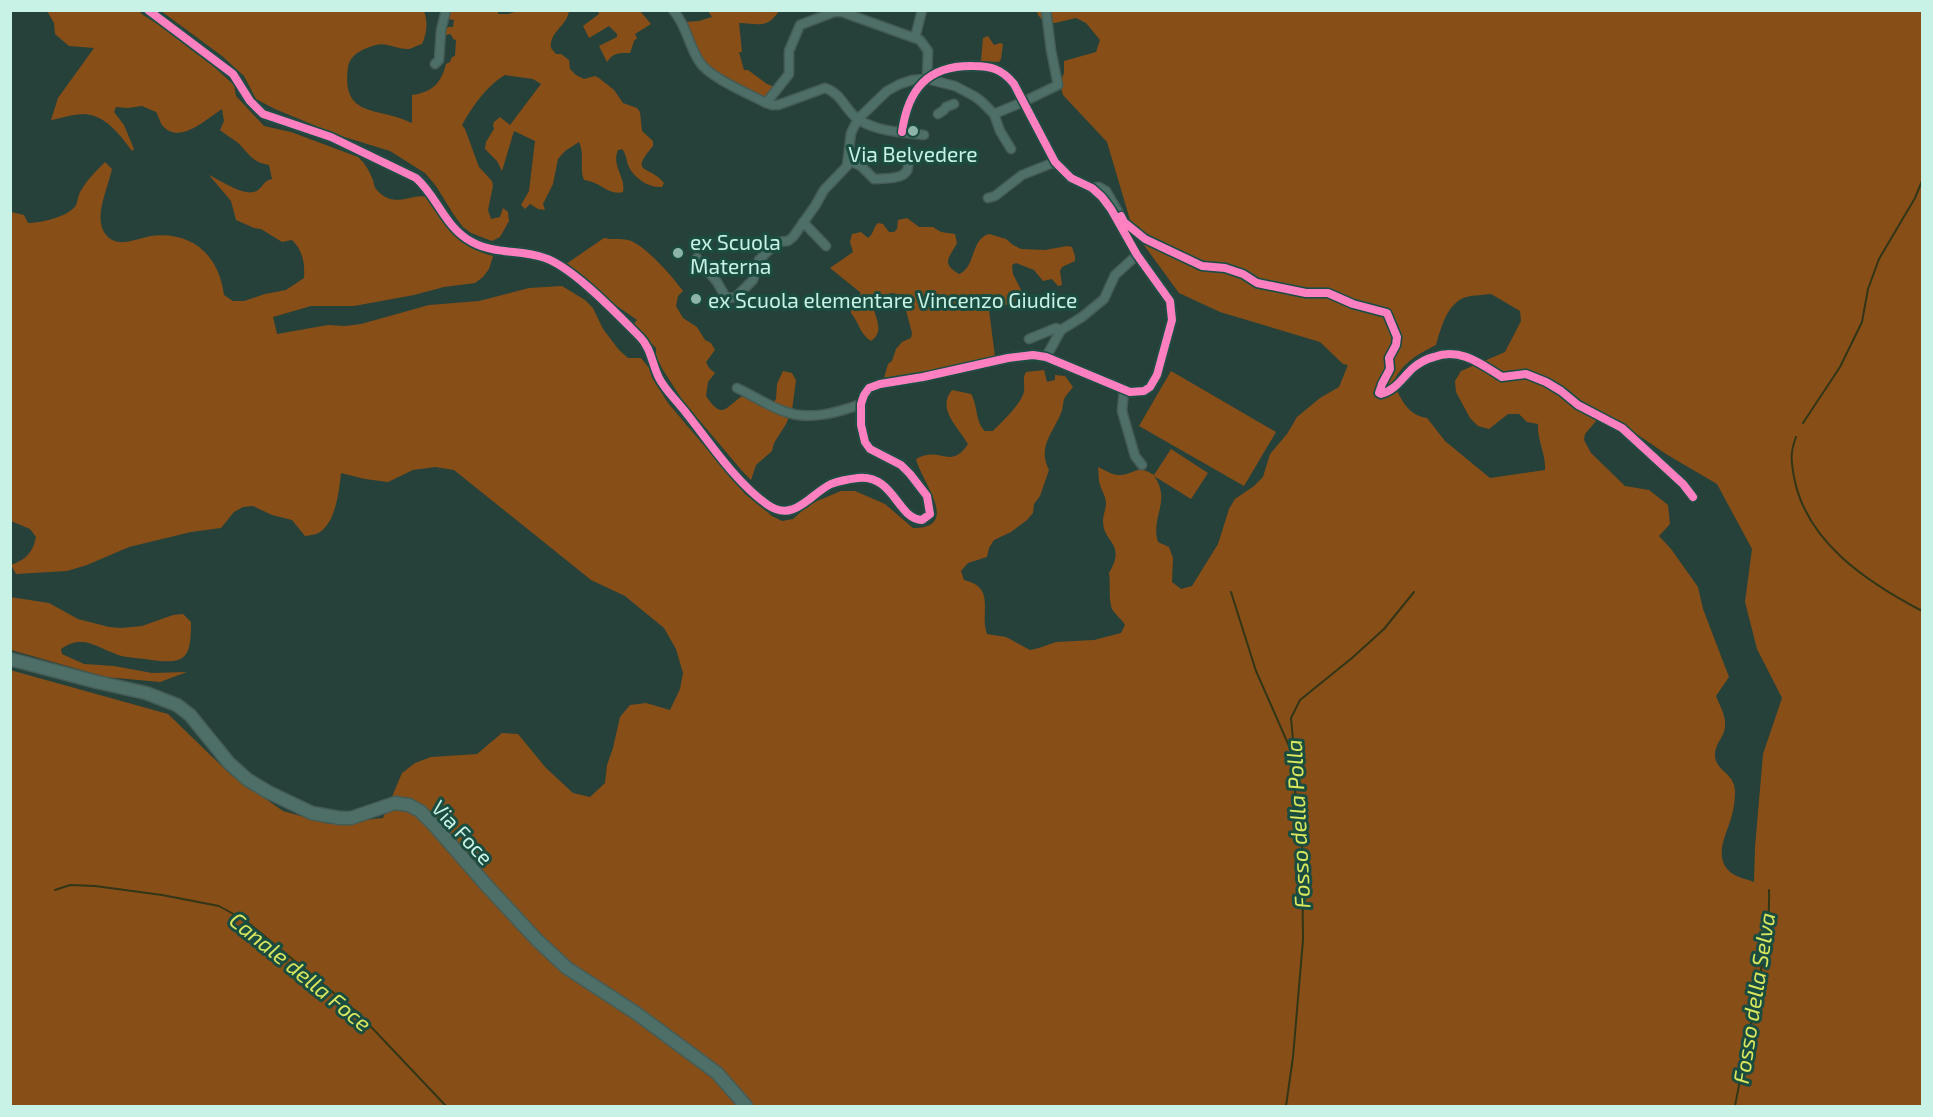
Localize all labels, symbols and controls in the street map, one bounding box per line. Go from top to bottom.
marker: Via Belvedere [906,124,920,138]
place label: Via Belvedere [848,141,978,166]
place label: ex Scuola Materna [690,229,781,278]
marker: ex Scuola Materna [671,246,685,260]
place label: ex Scuola elementare Vincenzo Giudice [708,287,1077,312]
marker: ex Scuola elementare Vincenzo Giudice [689,292,703,306]
water label: Fosso della Polla [1280,739,1314,909]
street label: Via Foce [427,795,499,869]
water label: Canale della Foce [225,906,377,1036]
water label: Fosso della Selva [1727,911,1779,1085]

